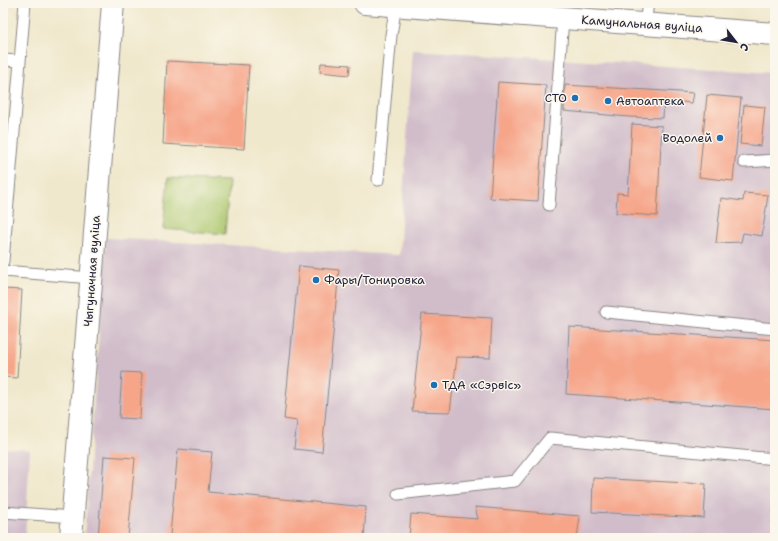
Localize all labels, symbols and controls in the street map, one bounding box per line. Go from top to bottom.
street label: Камунальная вуліца [581,12,704,36]
north arrow [716,22,756,62]
text: С [736,40,752,54]
place label: СТО [545,90,567,106]
marker: СТО [570,93,580,103]
place label: Автоаптека [616,93,685,109]
marker: Автоаптека [603,96,613,106]
place label: Водолей [663,130,712,146]
marker: Водолей [715,133,725,143]
street label: Чыгуначная вуліца [80,214,104,327]
place label: Фары/Тонировка [324,272,425,288]
marker: Фары/Тонировка [311,275,321,285]
place label: ТДА «Сэрвіс» [442,377,521,393]
marker: ТДА «Сэрвіс» [429,380,439,390]

